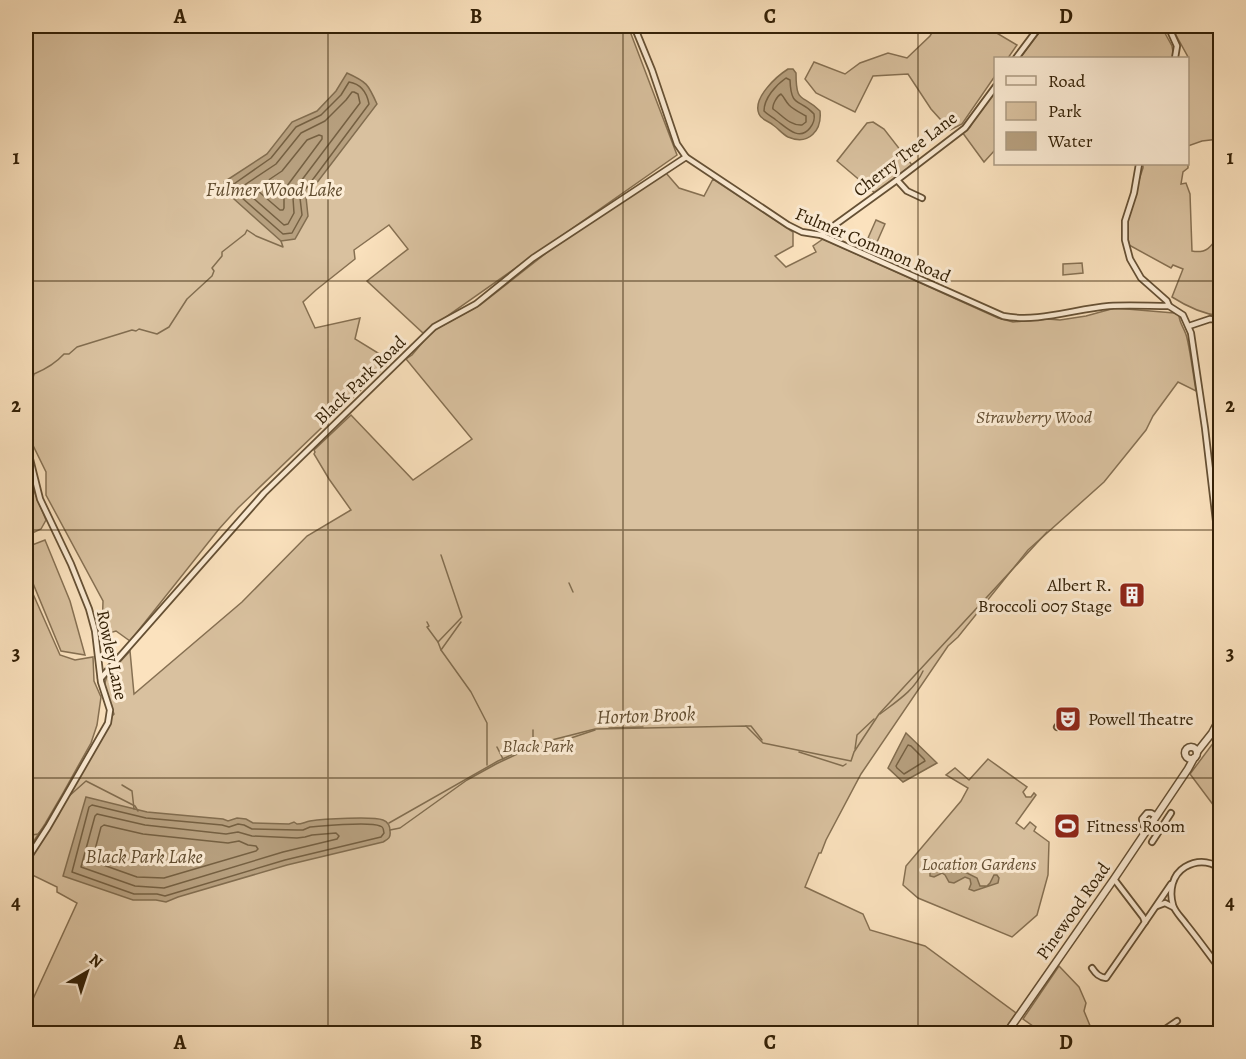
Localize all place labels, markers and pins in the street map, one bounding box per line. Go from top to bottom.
place label: Albert R. Broccoli 007 Stage [978,573,1112,618]
building icon: Albert R. Broccoli 007 Stage [1117,580,1147,610]
theatre icon: Powell Theatre [1053,704,1083,734]
place label: Powell Theatre [1088,707,1194,731]
sports icon: Fitness Room [1052,811,1082,841]
place label: Fitness Room [1086,814,1185,838]

